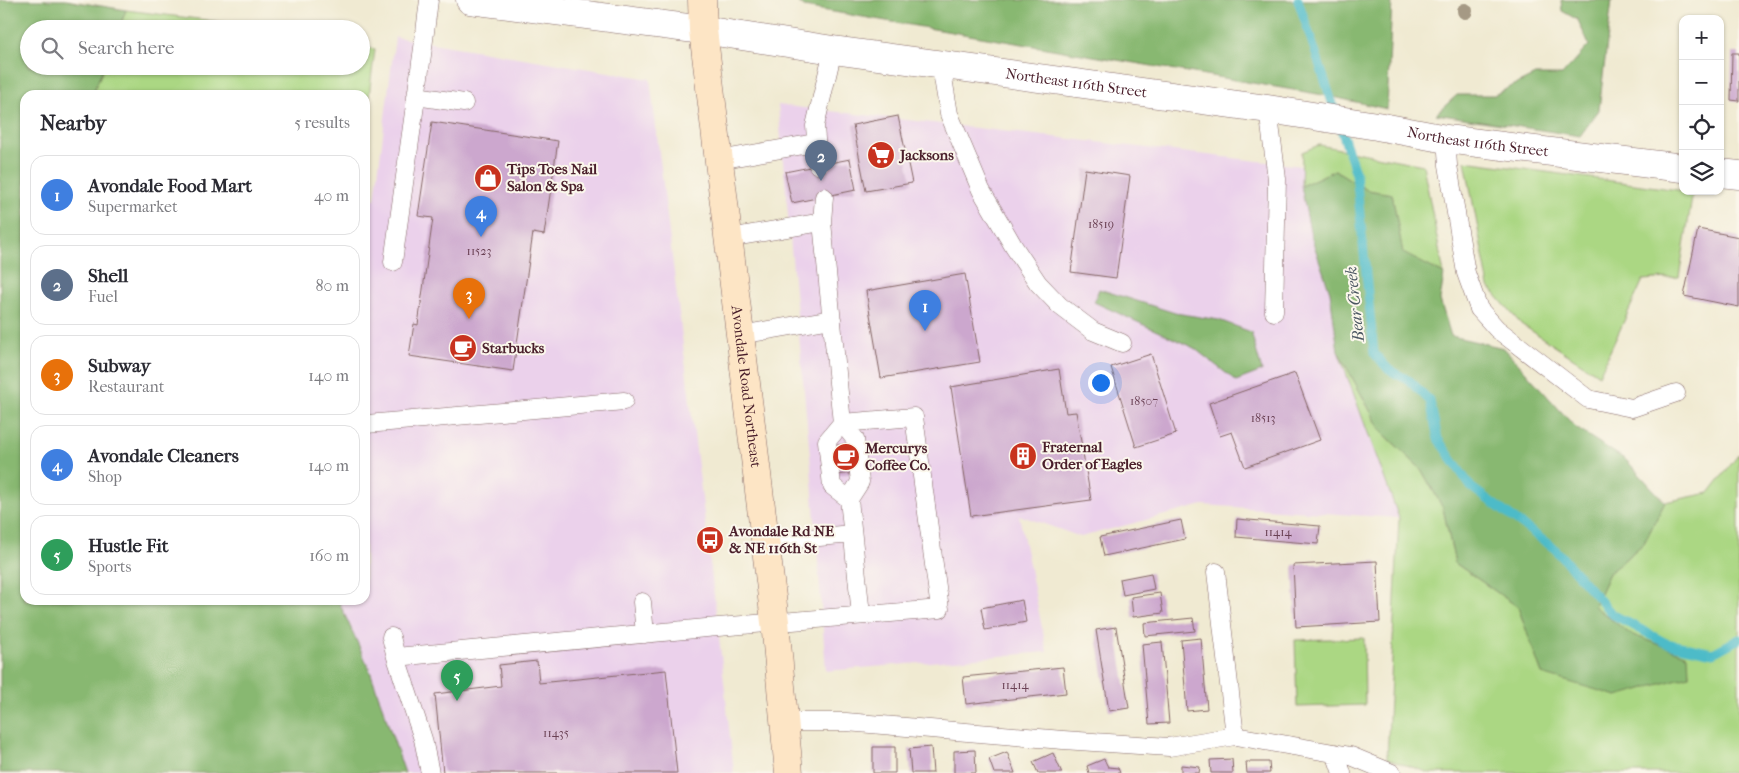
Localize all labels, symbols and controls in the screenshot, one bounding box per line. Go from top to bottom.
map controls [1679,15,1724,195]
button: + [1679,15,1724,60]
search box [20,20,370,75]
icon: search [38,34,66,62]
text: Search here [78,37,174,59]
button: − [1679,60,1724,105]
street label: Northeast 116th Street [1004,64,1149,102]
button: locate [1679,105,1724,150]
text: Nearby [40,111,106,135]
text: 5 results [294,113,350,132]
street label: Northeast 116th Street [1406,123,1550,161]
pin: 2 [805,140,837,181]
supermarket icon: Jacksons [866,140,896,170]
place label: Jacksons [898,146,954,164]
button: layers [1679,150,1724,195]
place label: Tips Toes Nail Salon & Spa [506,160,598,195]
shop icon: Tips Toes Nail Salon & Spa [473,163,503,193]
text: Avondale Food Mart [88,175,252,197]
text: 1 [54,186,60,205]
text: 40 m [314,186,349,205]
pin: 4 [465,196,497,237]
text: Supermarket [88,197,178,216]
house number: 18519 [1088,217,1114,231]
house number: 11523 [467,244,491,258]
text: Shell [88,265,128,287]
water label: Bear Creek [1341,265,1368,343]
text: 2 [53,276,61,295]
text: 80 m [315,276,349,295]
pin: 3 [453,278,485,319]
text: Fuel [88,287,118,306]
pin: 1 [909,290,941,331]
street label: Avondale Road Northeast [727,303,765,469]
cafe icon: Starbucks [448,333,478,363]
place label: Starbucks [482,339,545,357]
text: Subway [88,355,151,377]
text: 3 [54,366,60,385]
text: 140 m [308,366,349,385]
your location [1088,370,1114,396]
text: Restaurant [88,377,164,396]
house number: 18507 [1130,394,1158,408]
house number: 18513 [1251,411,1275,425]
place label: Fraternal Order of Eagles [1041,438,1142,473]
place label: Mercurys Coffee Co. [864,439,930,474]
building icon: Fraternal Order of Eagles [1008,441,1038,471]
cafe icon: Mercurys Coffee Co. [831,442,861,472]
text: Avondale Cleaners [88,445,239,467]
text: 4 [52,456,62,475]
text: 140 m [308,456,349,475]
text: Shop [88,467,122,486]
place label: Avondale Rd NE & NE 116th St [728,522,835,557]
bus stop icon: Avondale Rd NE & NE 116th St [695,525,725,555]
house number: 11414 [1264,525,1292,539]
text: Hustle Fit [88,535,168,557]
text: 5 [54,546,60,565]
text: 160 m [309,546,349,565]
text: Sports [88,557,131,576]
pin: 5 [441,660,473,701]
house number: 11414 [1001,678,1029,692]
house number: 11435 [543,726,569,740]

